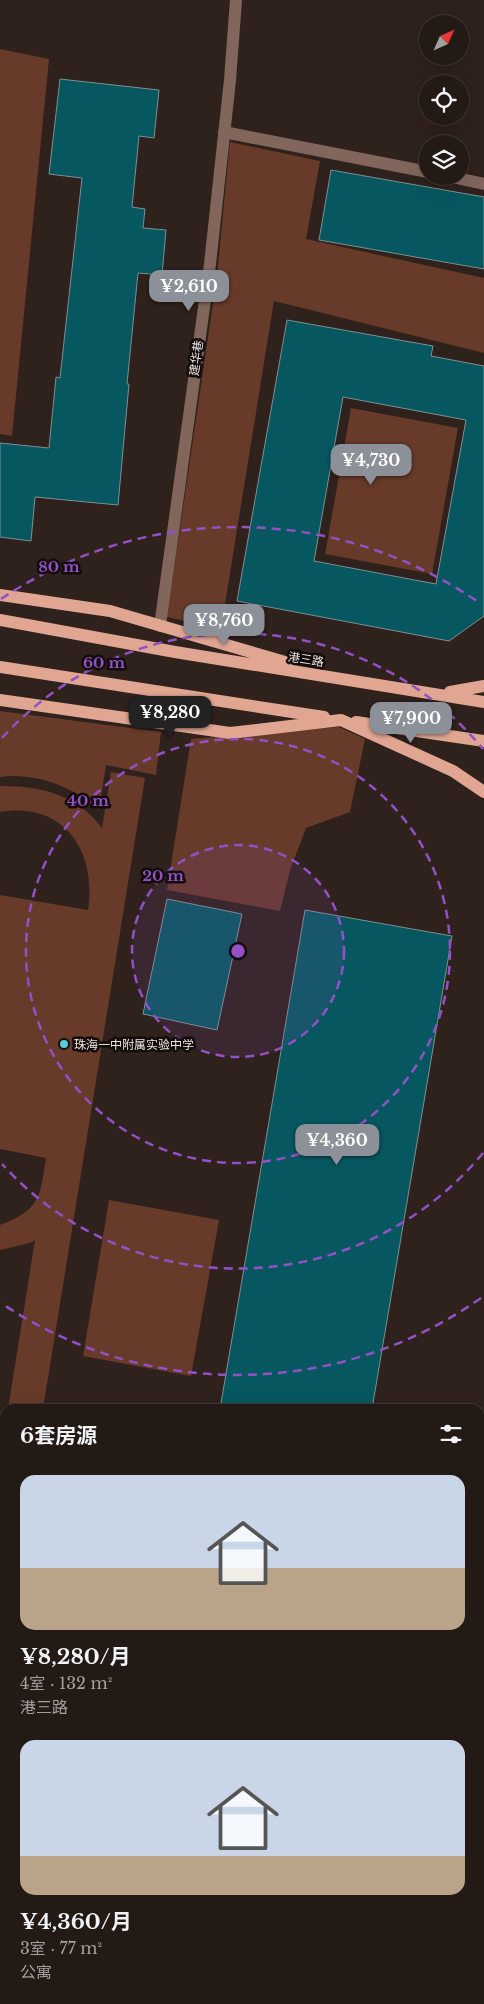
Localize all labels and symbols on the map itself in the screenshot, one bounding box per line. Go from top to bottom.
north arrow [419,15,469,65]
pin: ¥2,610 [148,270,230,312]
street label: 建华巷 [186,339,206,377]
pin: ¥4,730 [330,444,412,486]
text: 80 m [38,557,80,576]
pin: ¥8,760 [183,604,265,646]
street label: 港三路 [287,649,325,669]
text: 60 m [83,653,125,672]
pin: ¥8,280 [129,696,211,738]
pin: ¥7,900 [370,702,452,744]
text: 40 m [67,791,109,810]
text: 20 m [142,866,184,885]
centre of rings [229,942,247,960]
place label: 珠海一中附属实验中学 [74,1037,194,1052]
marker: 珠海一中附属实验中学 [58,1038,70,1050]
pin: ¥4,360 [296,1124,378,1166]

